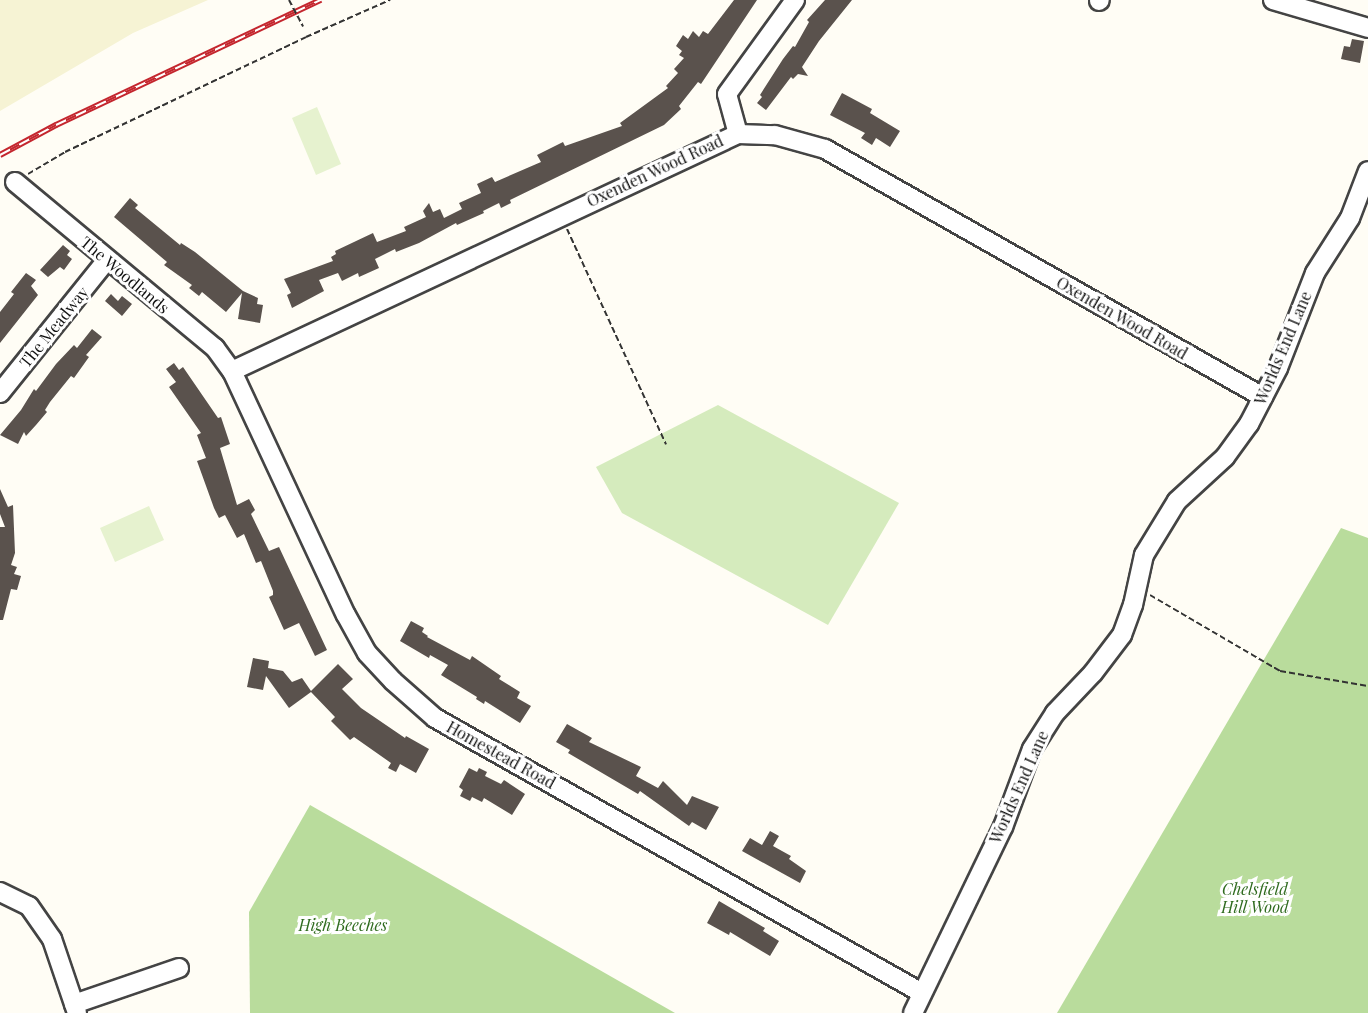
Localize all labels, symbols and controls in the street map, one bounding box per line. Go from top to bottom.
street label: Oxenden Wood Road [583,131,727,211]
street label: The Woodlands [77,232,173,318]
street label: Oxenden Wood Road [1053,272,1191,364]
street label: The Meadway [16,283,92,371]
street label: Worlds End Lane [1250,288,1316,408]
street label: Homestead Road [443,717,559,793]
street label: Worlds End Lane [986,728,1052,846]
park label: Chelsfield Hill Wood [1221,879,1289,917]
park label: High Beeches [299,915,387,935]

